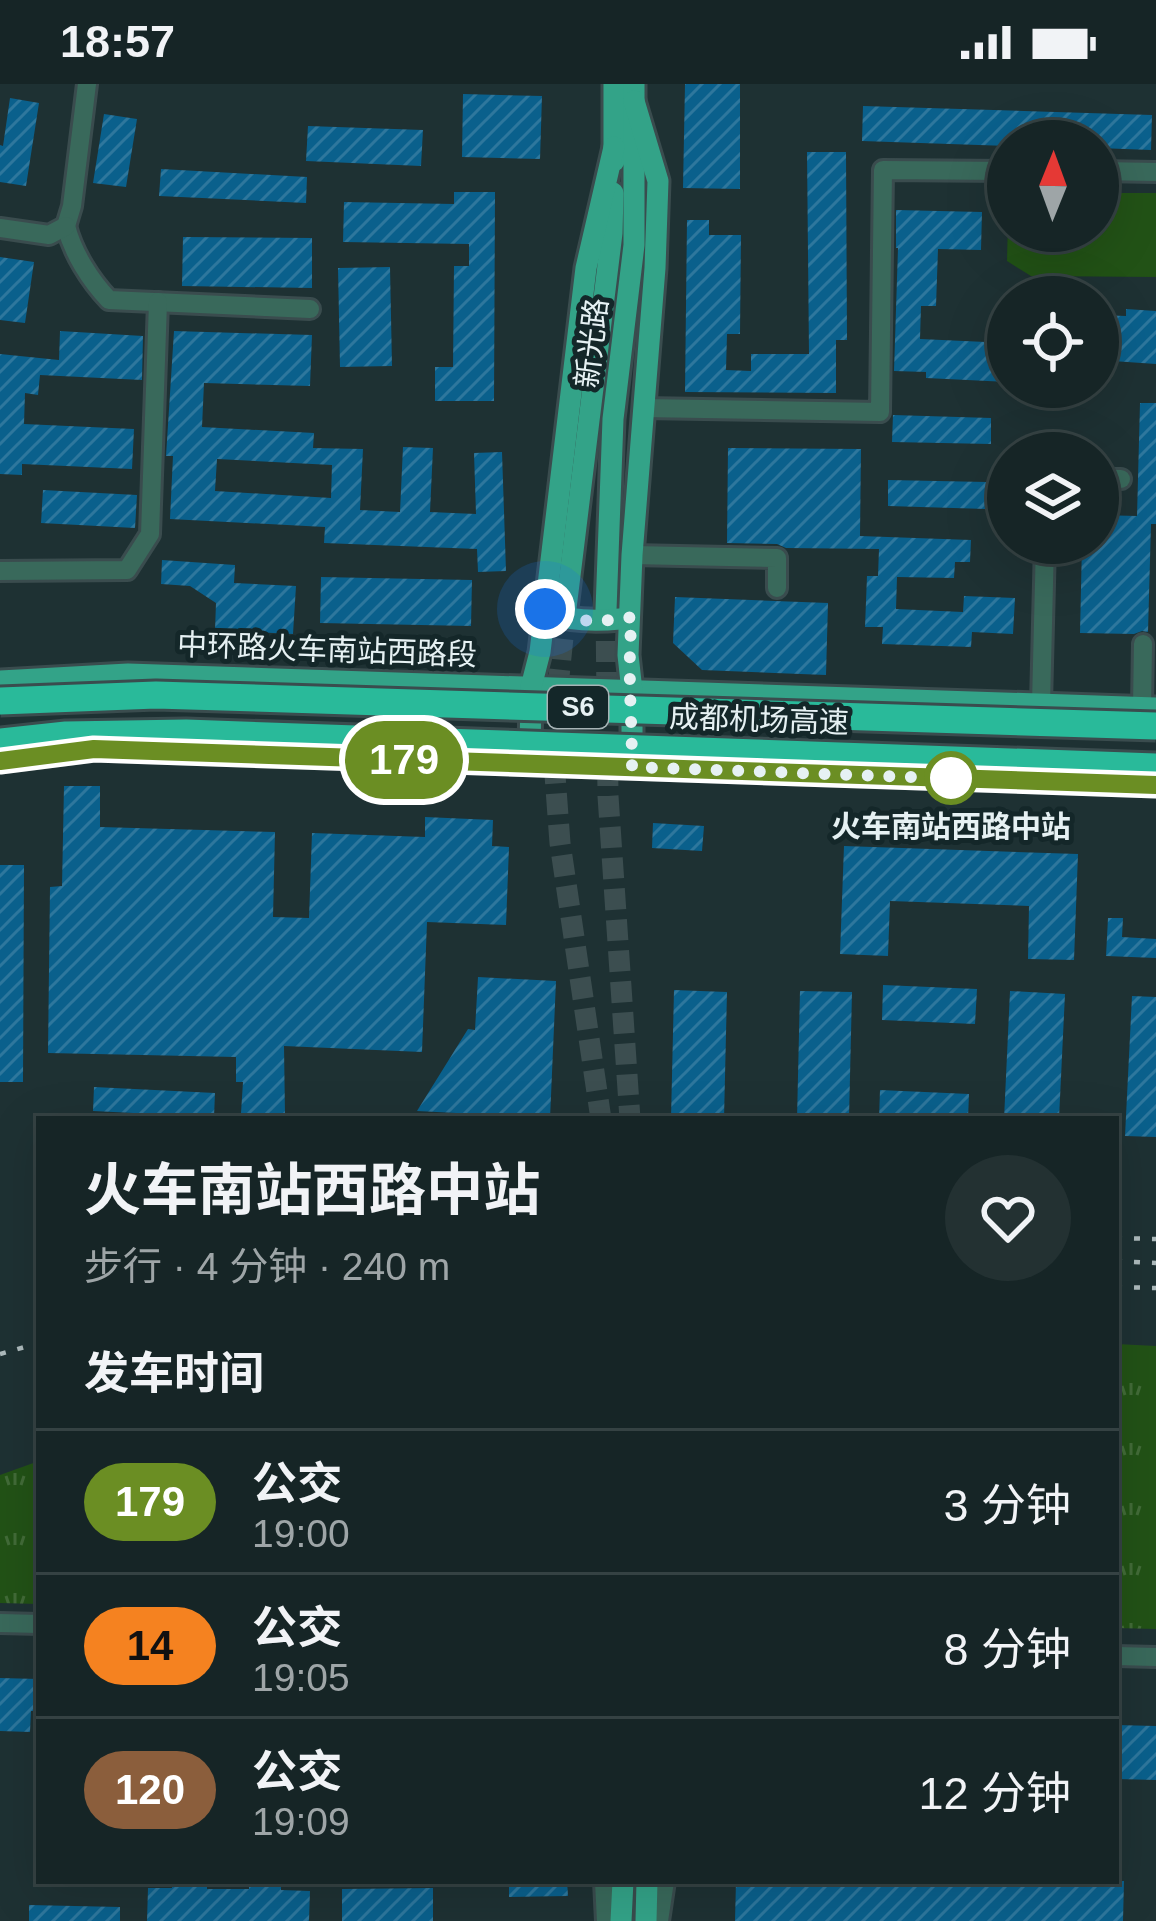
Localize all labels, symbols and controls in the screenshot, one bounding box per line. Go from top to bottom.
text: 18:57 [60,16,175,67]
north arrow [987,120,1119,252]
map controls [987,120,1119,564]
button: locate [987,276,1119,408]
street label: 新光路 [570,296,613,390]
button: layers [987,432,1119,564]
your location [515,579,575,639]
street label: 中环路火车南站西路段 [177,628,478,671]
road number: S6 [548,686,608,728]
street label: 成都机场高速 [668,700,850,739]
line badge: 179 [335,721,473,799]
text: 179 [369,736,439,783]
marker: 火车南站西路中站 [926,753,976,803]
place label: 火车南站西路中站 [831,810,1071,843]
button: heart [945,1155,1071,1281]
text: 火车南站西路中站 [84,1158,540,1222]
text: 步行 · 4 分钟 · 240 m [84,1245,450,1288]
text: 发车时间 [84,1348,264,1399]
text: 公交 [252,1458,342,1509]
text: 179 [115,1478,185,1525]
text: 3 分钟 [943,1480,1071,1531]
text: 19:00 [252,1512,350,1555]
text: 公交 [252,1602,342,1653]
text: 14 [127,1622,173,1669]
text: 8 分钟 [943,1624,1071,1675]
text: 19:05 [252,1656,350,1699]
text: 公交 [252,1746,342,1797]
text: 120 [115,1766,185,1813]
text: 12 分钟 [918,1768,1071,1819]
text: 19:09 [252,1800,350,1843]

